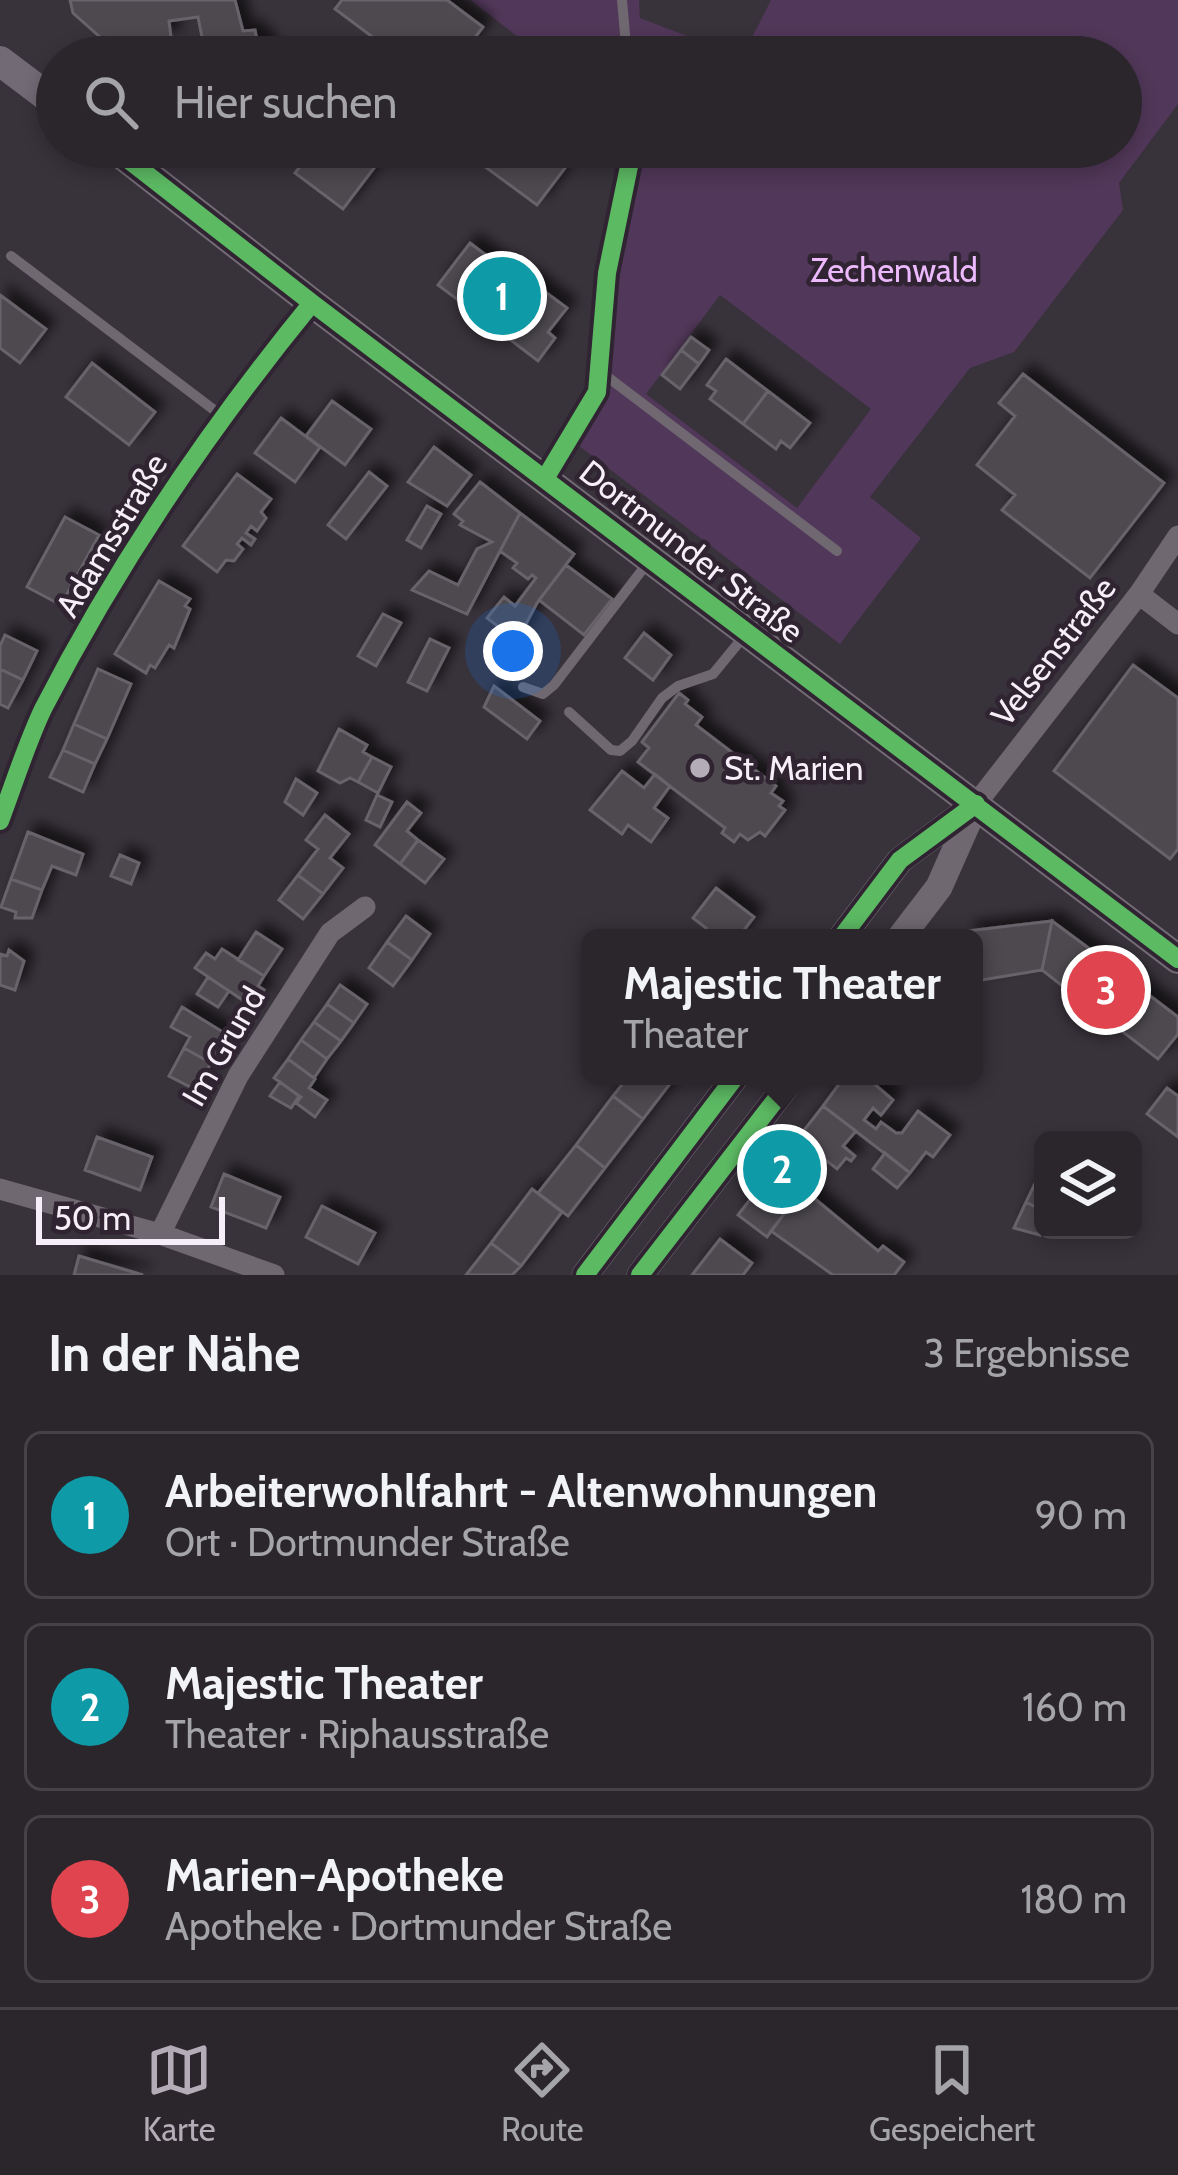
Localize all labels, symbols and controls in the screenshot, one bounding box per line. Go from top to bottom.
search box [36,36,1142,168]
icon: search [78,69,144,135]
text: Hier suchen [174,75,398,129]
park label: Zechenwald [810,250,978,290]
pin: 1 [463,251,541,341]
street label: Adamsstraße [47,446,175,624]
street label: Dortmunder Straße [572,451,812,651]
street label: Velsenstraße [982,568,1124,734]
your location [483,621,543,681]
place label: St. Marien [724,748,863,788]
marker: St. Marien [687,755,713,781]
popup [581,929,983,1085]
pin: 3 [1067,945,1145,1035]
text: Majestic Theater [623,956,941,1010]
street label: Im Grund [173,979,273,1113]
text: Theater [623,1010,748,1058]
pin: 2 [743,1124,821,1214]
map controls [1034,1131,1142,1239]
button: layers [1034,1131,1142,1239]
scale bar [36,1191,225,1244]
text: 50 m [54,1198,131,1238]
text: In der Nähe [48,1322,301,1384]
text: 3 Ergebnisse [923,1329,1130,1377]
text: Arbeiterwohlfahrt - Altenwohnungen [165,1464,877,1518]
text: 1 [83,1491,97,1539]
text: 90 m [1035,1491,1127,1539]
text: Ort · Dortmunder Straße [165,1518,570,1566]
text: Majestic Theater [165,1656,483,1710]
text: 2 [80,1683,100,1731]
text: 160 m [1022,1683,1127,1731]
text: Theater · Riphausstraße [165,1710,549,1758]
text: Marien-Apotheke [165,1848,504,1902]
text: 3 [79,1875,101,1923]
text: 180 m [1020,1875,1127,1923]
text: Apotheke · Dortmunder Straße [165,1902,672,1950]
tab: Karte [143,2037,216,2149]
tab: Route [501,2037,584,2149]
tab: Gespeichert [869,2037,1035,2149]

